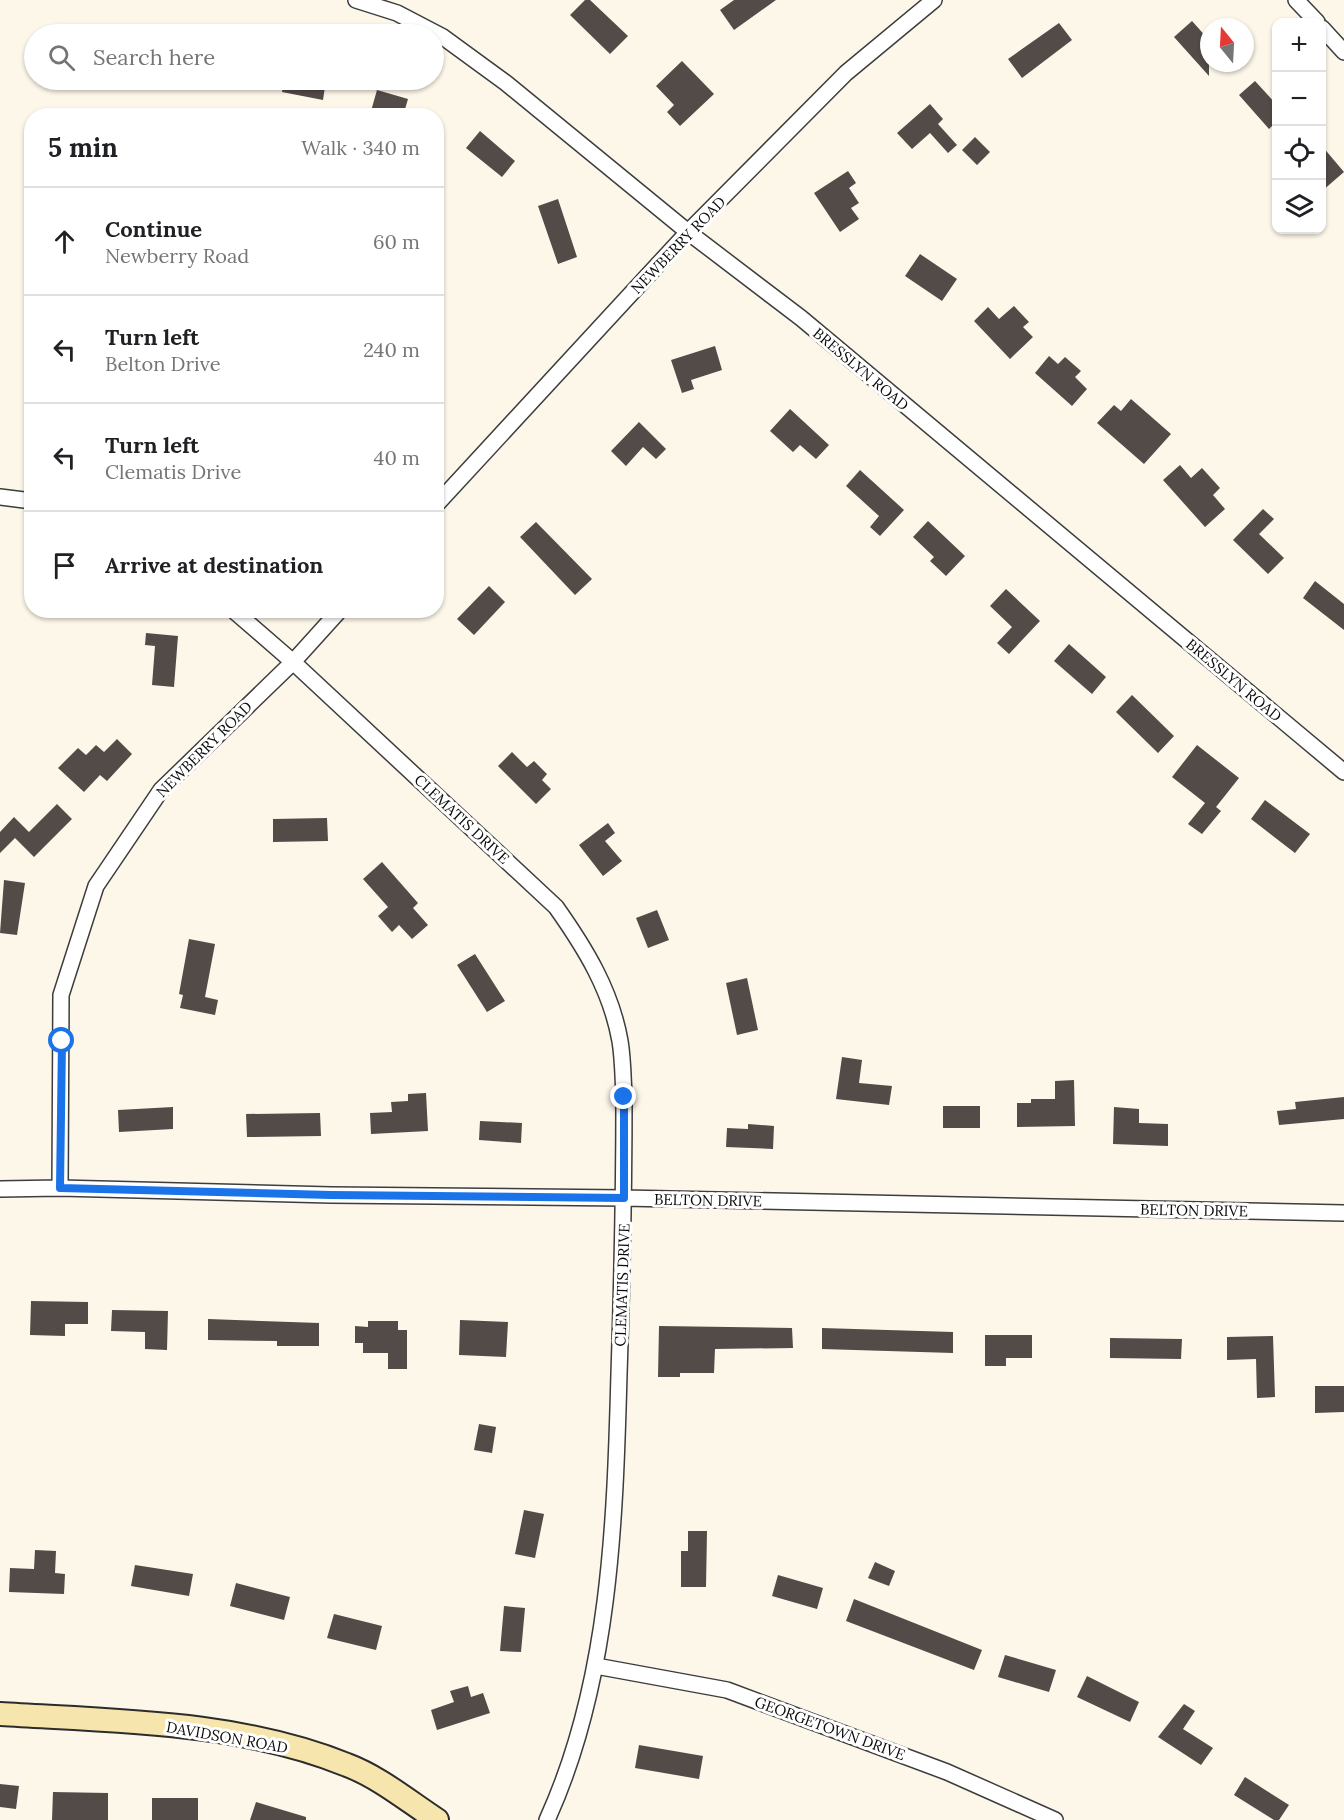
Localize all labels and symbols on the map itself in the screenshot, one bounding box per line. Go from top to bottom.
north arrow [1200,18,1254,72]
street label: NEWBERRY ROAD [627,192,729,298]
street label: BRESSLYN ROAD [809,323,913,415]
street label: BRESSLYN ROAD [1182,634,1286,726]
street label: NEWBERRY ROAD [152,697,256,801]
street label: CLEMATIS DRIVE [411,770,513,868]
route start [48,1027,74,1053]
route end [610,1083,636,1109]
street label: BELTON DRIVE [654,1190,762,1210]
street label: BELTON DRIVE [1140,1200,1248,1220]
street label: CLEMATIS DRIVE [610,1223,634,1347]
street label: GEORGETOWN DRIVE [752,1692,908,1764]
street label: DAVIDSON ROAD [165,1717,289,1757]

